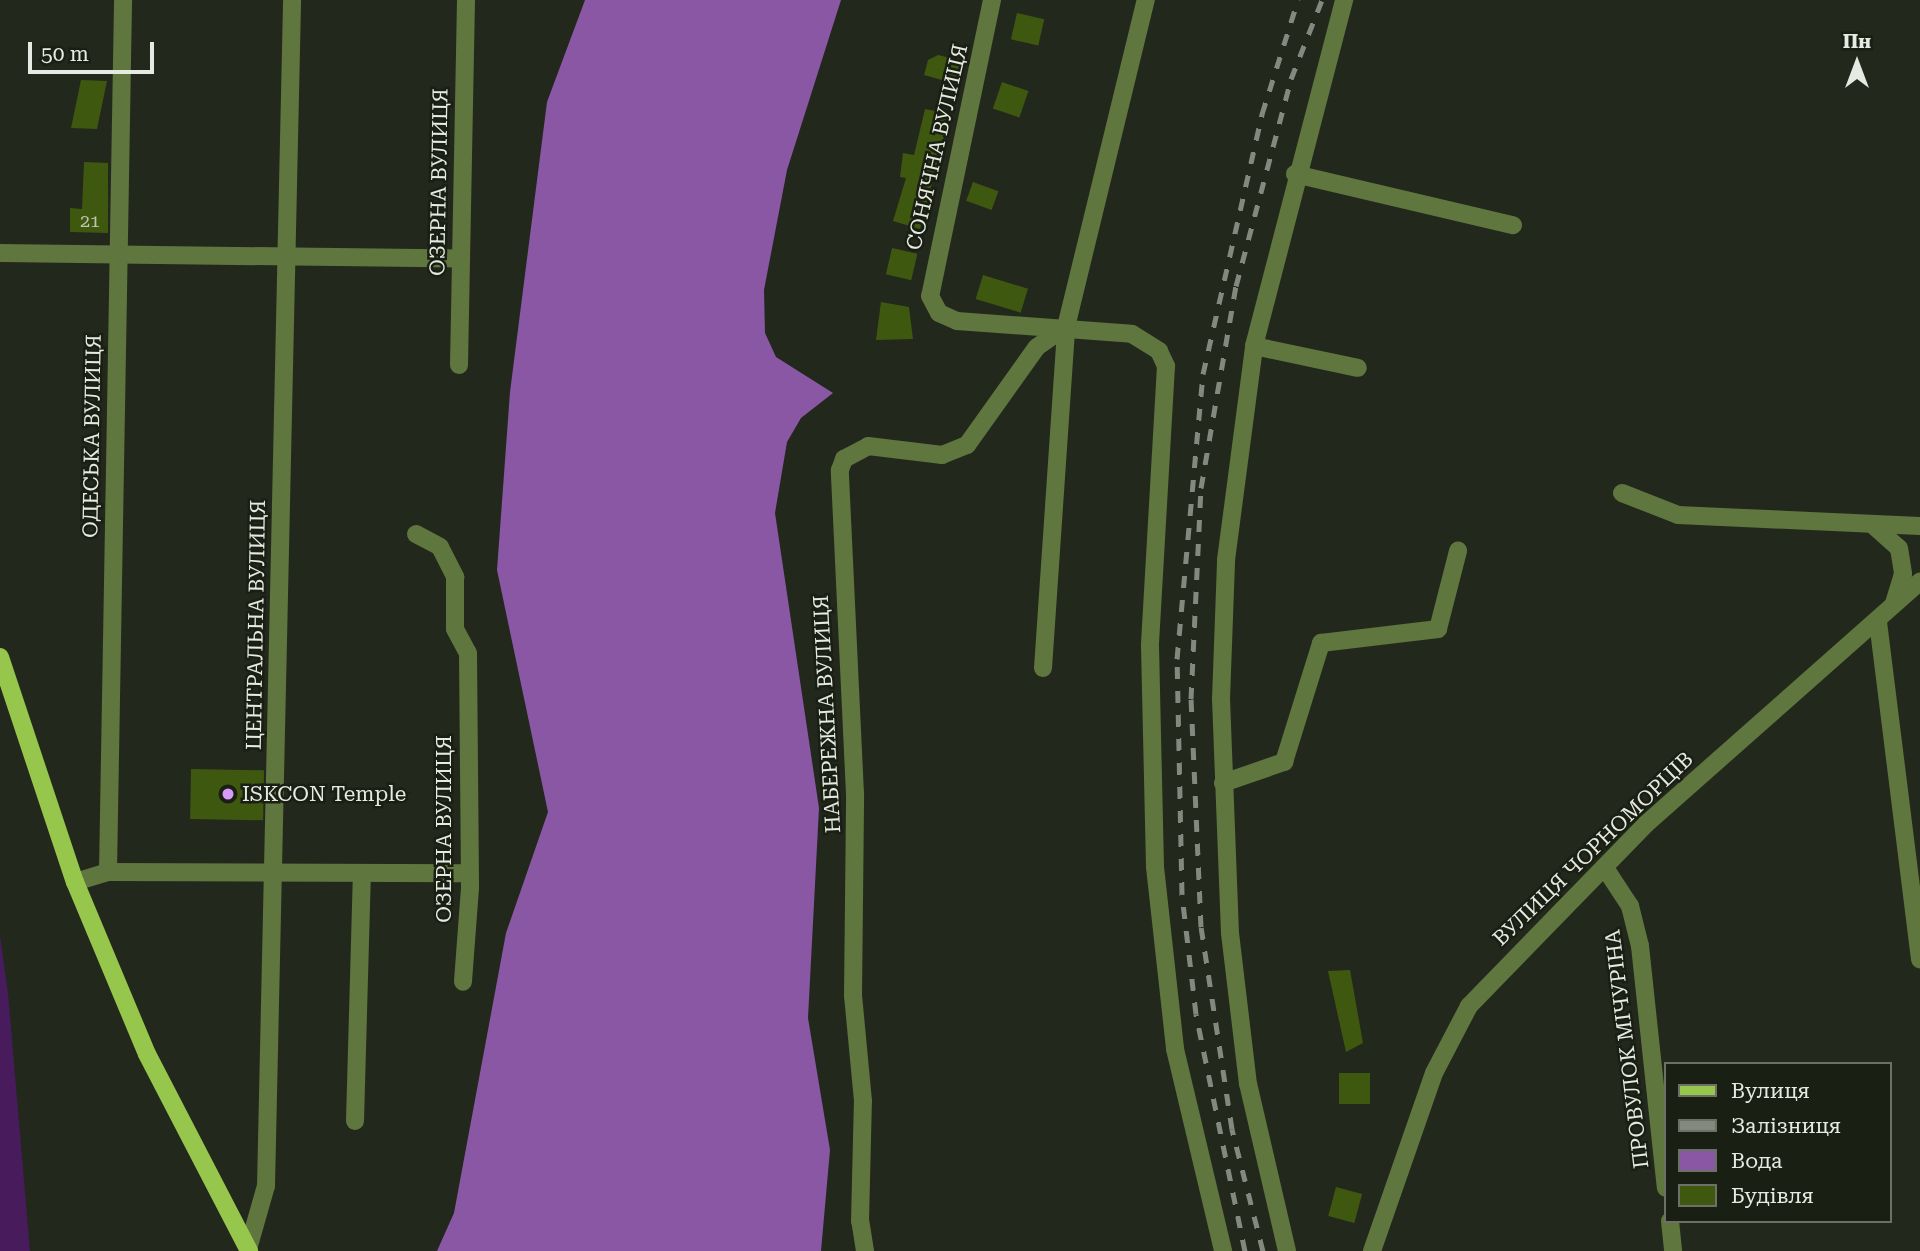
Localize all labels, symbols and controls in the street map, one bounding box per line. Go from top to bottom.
scale bar [32,28,158,72]
north arrow [1822,28,1892,98]
text: Пн [1843,30,1871,53]
text: 50 m [41,42,89,66]
street label: СОНЯЧНА ВУЛИЦЯ [901,42,973,252]
street label: ОЗЕРНА ВУЛИЦЯ [425,88,453,276]
house number: 21 [80,210,100,232]
street label: ОДЕСЬКА ВУЛИЦЯ [78,334,106,538]
street label: ЦЕНТРАЛЬНА ВУЛИЦЯ [241,500,271,750]
street label: НАБЕРЕЖНА ВУЛИЦЯ [808,594,846,834]
street label: ОЗЕРНА ВУЛИЦЯ [431,735,457,923]
street label: ВУЛИЦЯ ЧОРНОМОРЦІВ [1488,747,1698,951]
place label: ISKCON Temple [242,781,406,807]
marker: ISKCON Temple [220,786,236,802]
street label: ПРОВУЛОК МІЧУРІНА [1600,928,1654,1170]
legend [1664,1062,1892,1223]
text: Вулиця [1731,1079,1810,1103]
text: Залізниця [1731,1114,1841,1138]
text: Вода [1731,1149,1783,1173]
text: Будівля [1731,1184,1814,1208]

